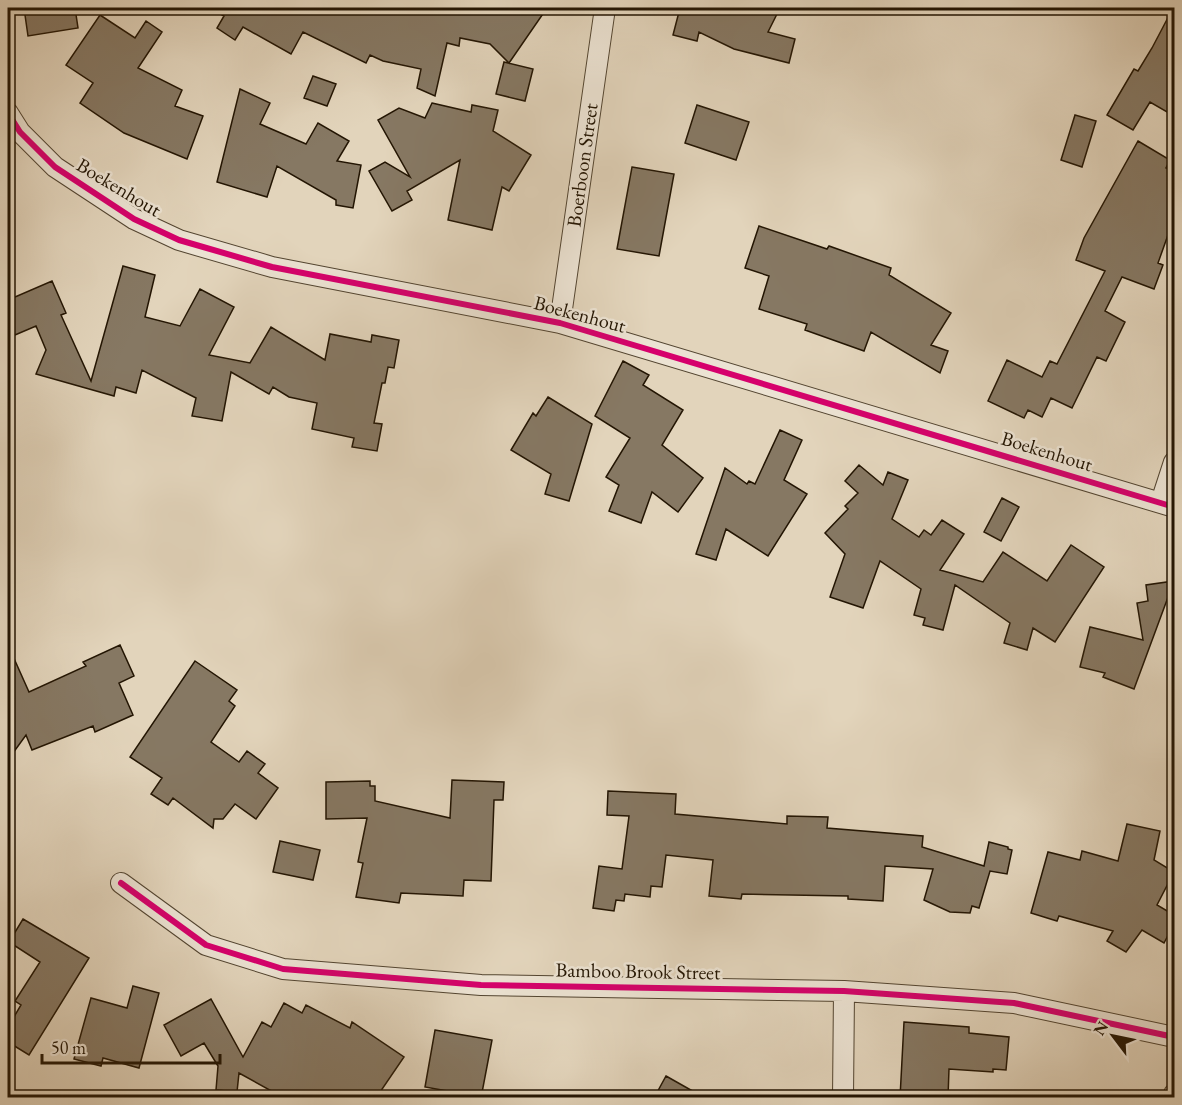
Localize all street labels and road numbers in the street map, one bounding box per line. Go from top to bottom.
street label: Boerboon Street [560,101,604,229]
street label: Boekenhout [72,152,167,223]
street label: Boekenhout [531,289,630,339]
street label: Boekenhout [998,425,1097,477]
street label: Bamboo Brook Street [555,957,721,985]

